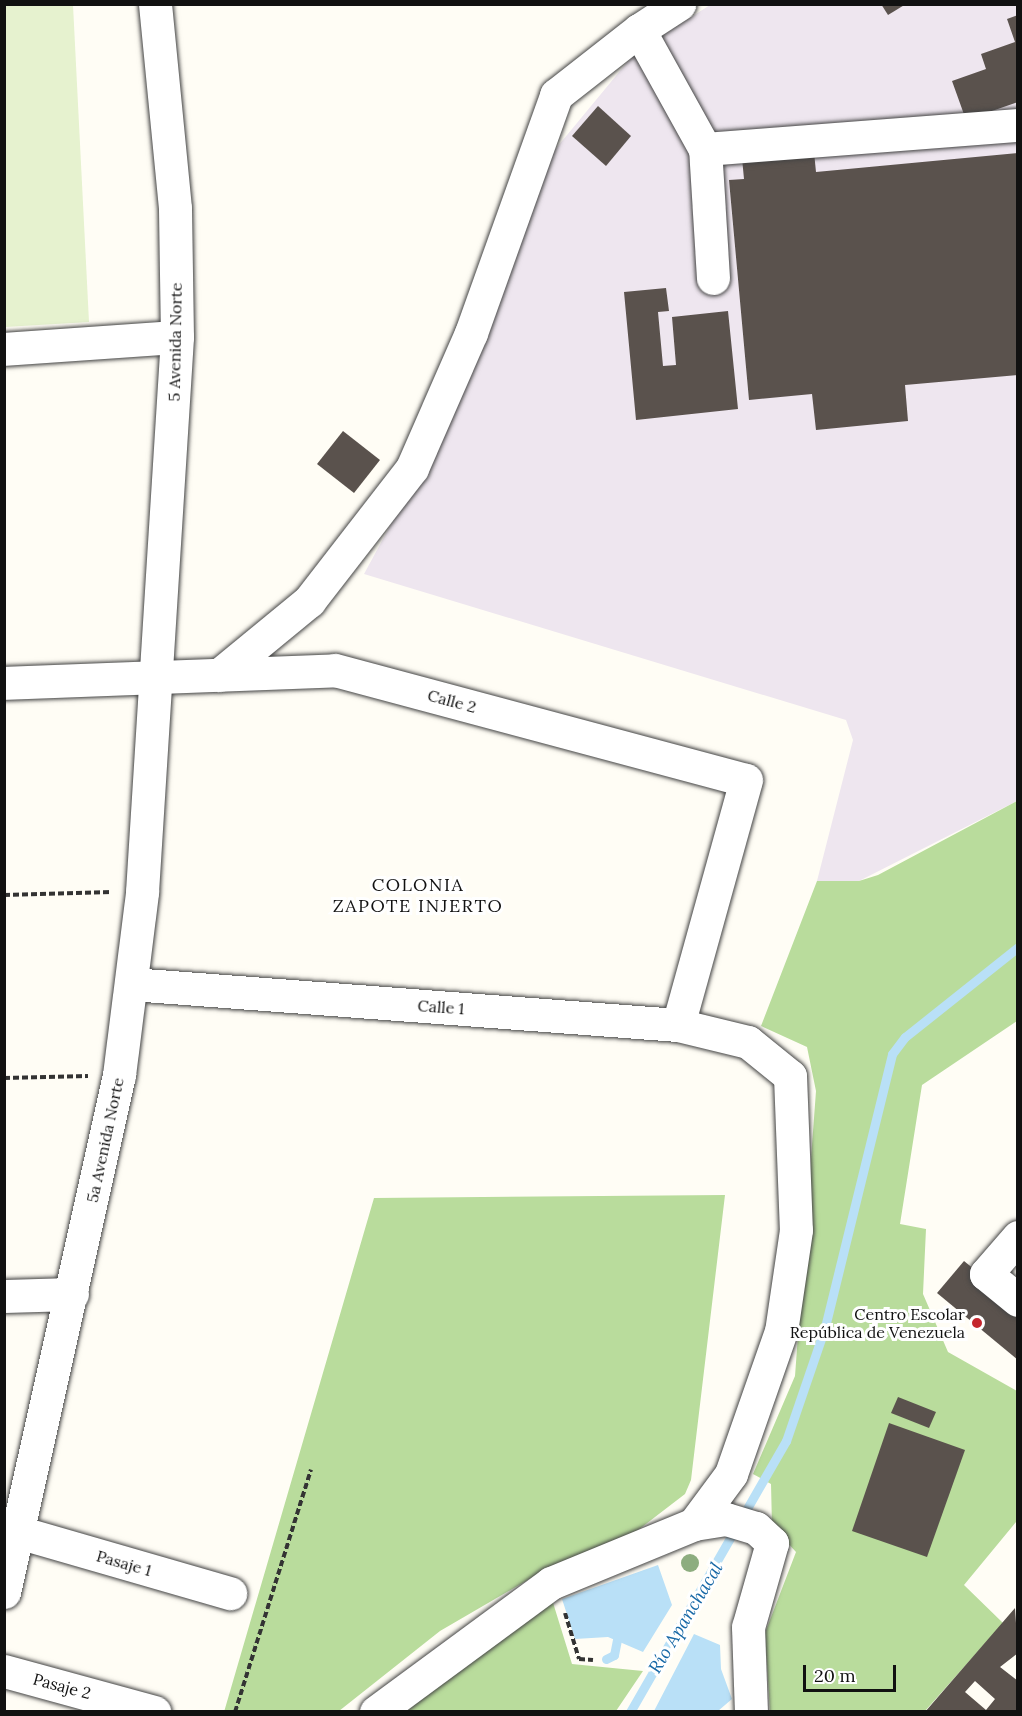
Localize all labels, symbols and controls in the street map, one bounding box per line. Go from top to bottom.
street label: 5 Avenida Norte [164,282,186,402]
street label: Calle 2 [426,685,478,717]
district label: COLONIA ZAPOTE INJERTO [333,875,503,918]
street label: Calle 1 [417,996,465,1018]
street label: 5a Avenida Norte [82,1076,128,1204]
place label: Centro Escolar República de Venezuela [790,1304,965,1342]
marker: Centro Escolar República de Venezuela [970,1316,984,1330]
street label: Pasaje 1 [94,1546,154,1580]
water label: Río Apanchacal [644,1559,728,1677]
scale bar [806,1653,899,1691]
text: 20 m [814,1664,856,1687]
street label: Pasaje 2 [31,1669,93,1703]

